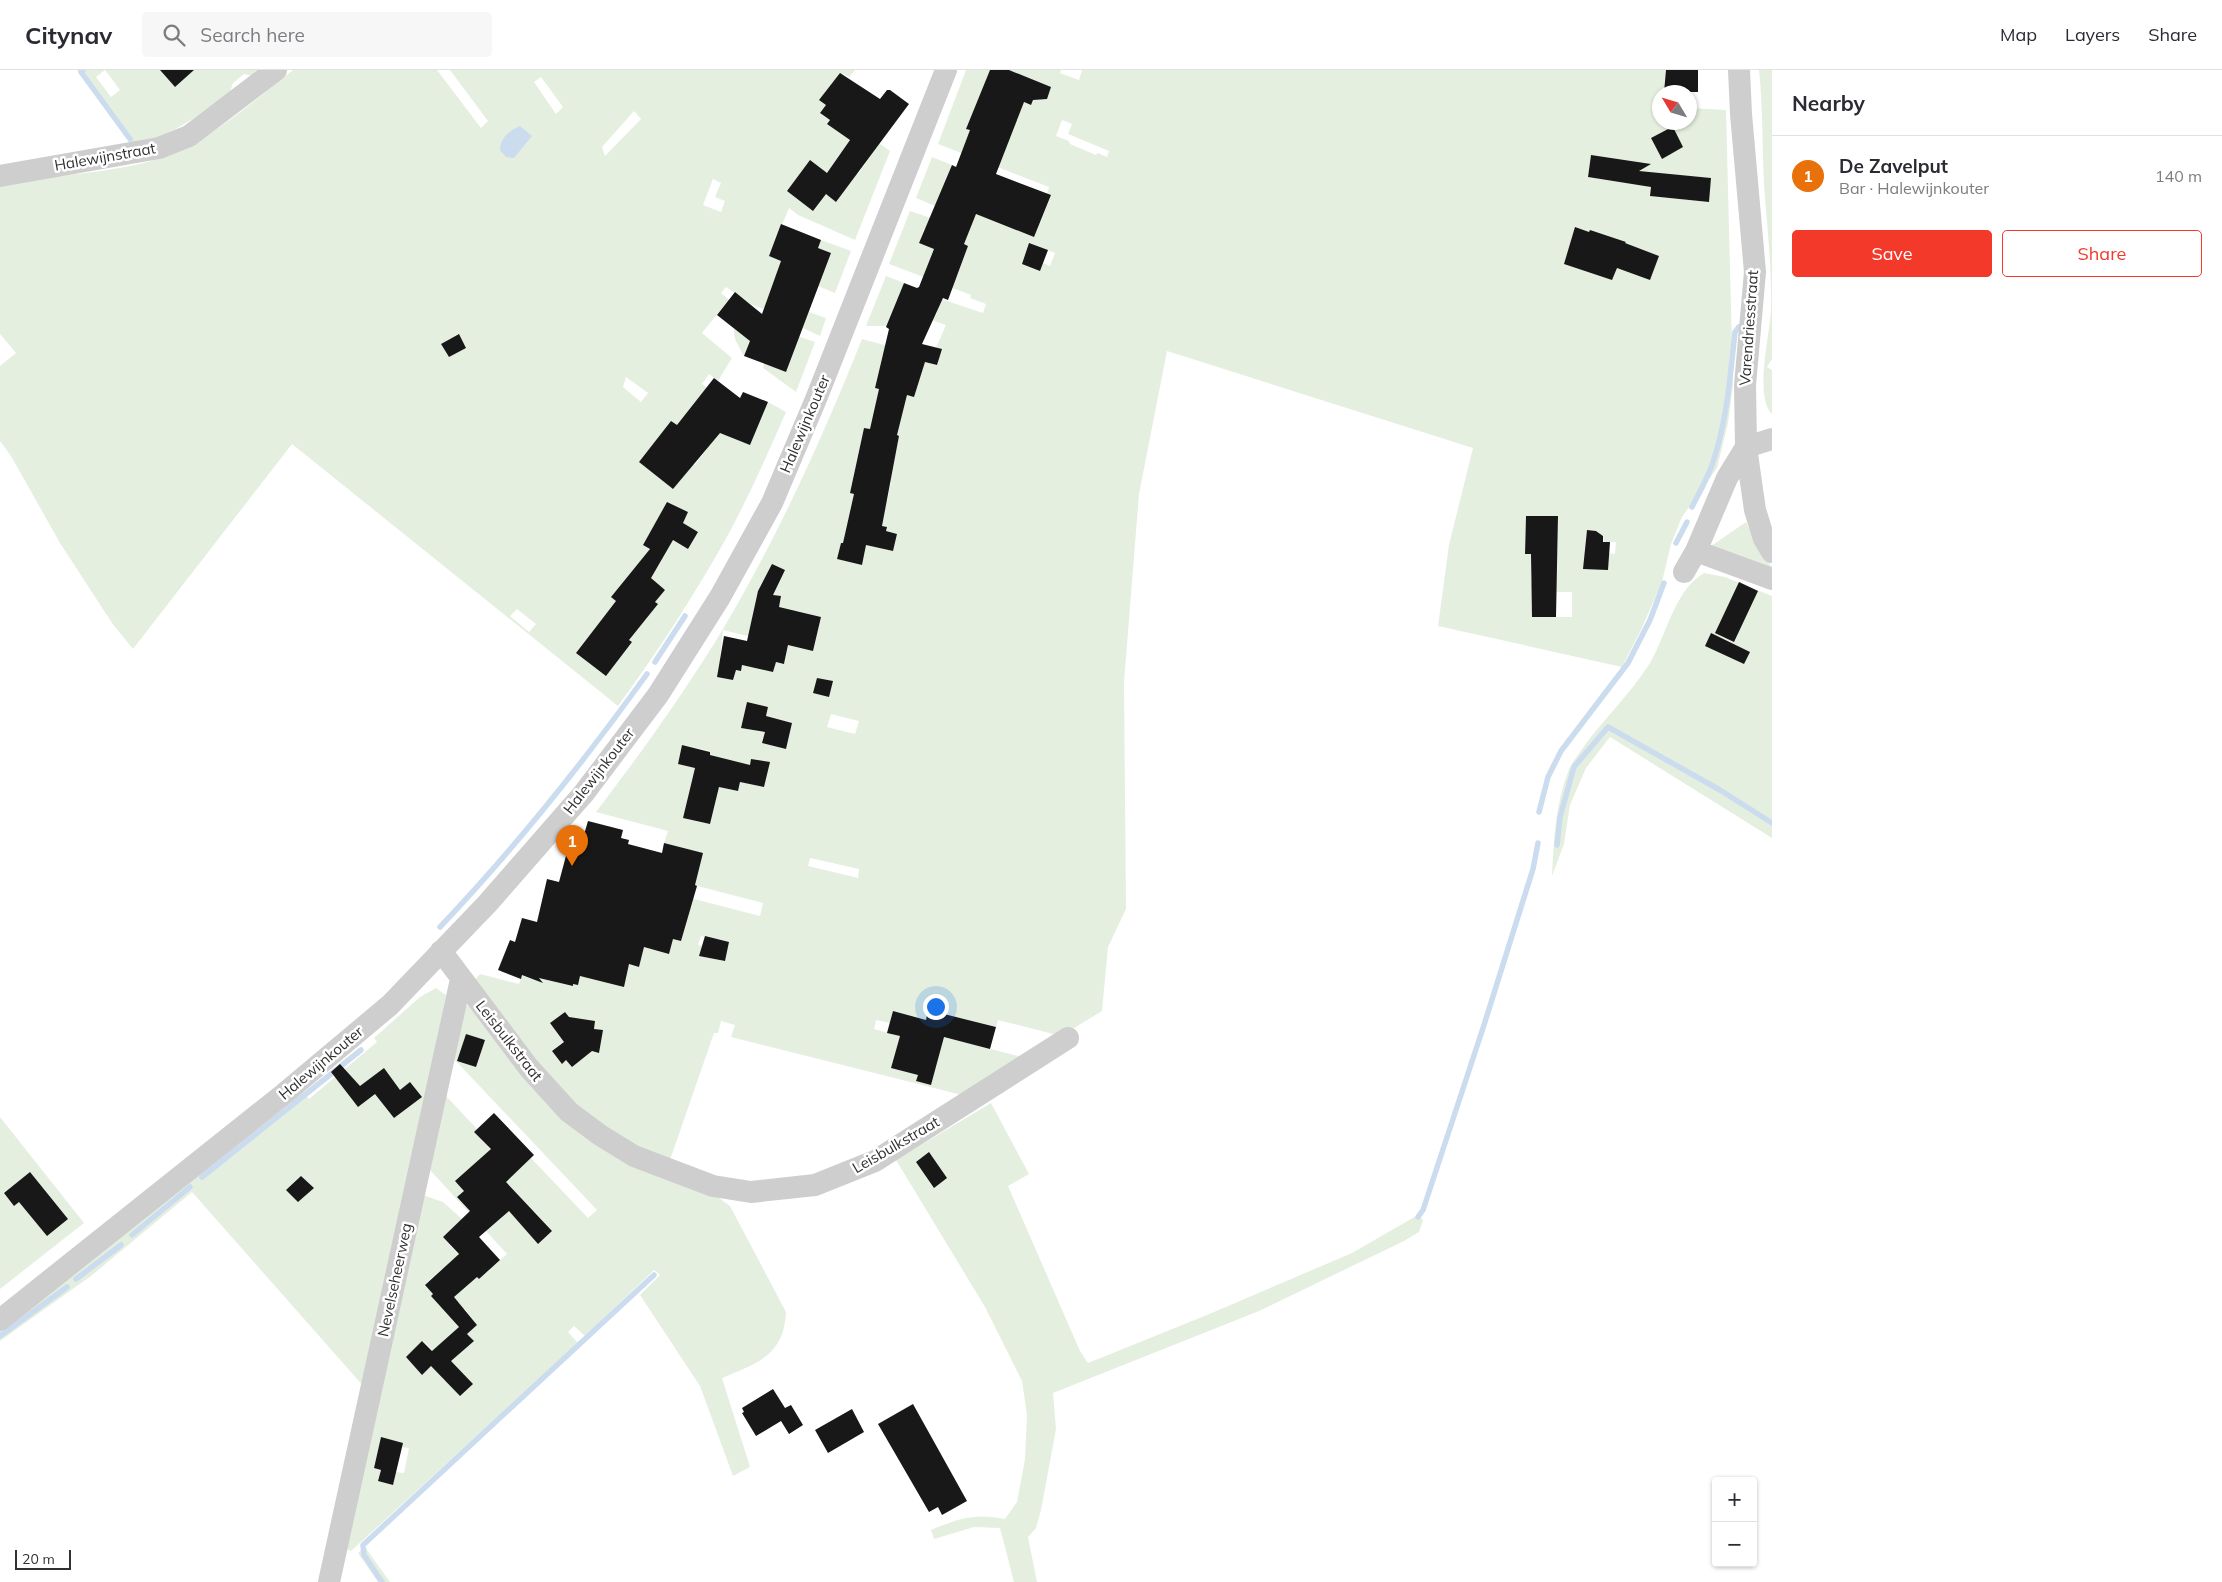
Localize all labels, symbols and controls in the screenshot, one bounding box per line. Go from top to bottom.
search box [142,12,492,57]
text: Citynav [25,20,112,50]
icon: search [160,21,188,49]
text: Search here [200,23,305,47]
text: Map [2000,23,2037,46]
text: Layers [2065,23,2120,46]
text: Share [2148,23,2197,46]
north arrow [1652,85,1697,130]
text: Nearby [1792,90,1865,116]
street label: Halewijnstraat [53,138,157,175]
text: De Zavelput [1839,154,1948,178]
text: 1 [1803,166,1813,186]
text: 140 m [2155,166,2202,186]
text: Bar · Halewijnkouter [1839,178,1989,198]
button: Save [1792,230,1992,277]
button: Share [2002,230,2202,277]
street label: Varendriesstraat [1735,270,1762,386]
street label: Halewijnkouter [775,371,834,476]
street label: Halewijnkouter [559,723,639,818]
pin: 1 [556,825,588,866]
your location [923,994,949,1020]
street label: Leisbulkstraat [472,996,547,1085]
street label: Halewijnkouter [274,1021,367,1104]
street label: Leisbulkstraat [849,1112,943,1177]
street label: Nevelseheerweg [373,1221,416,1338]
map controls [1712,1477,1757,1567]
button: + [1712,1477,1757,1522]
button: − [1712,1522,1757,1567]
scale bar [15,1547,71,1570]
text: 20 m [22,1550,55,1568]

